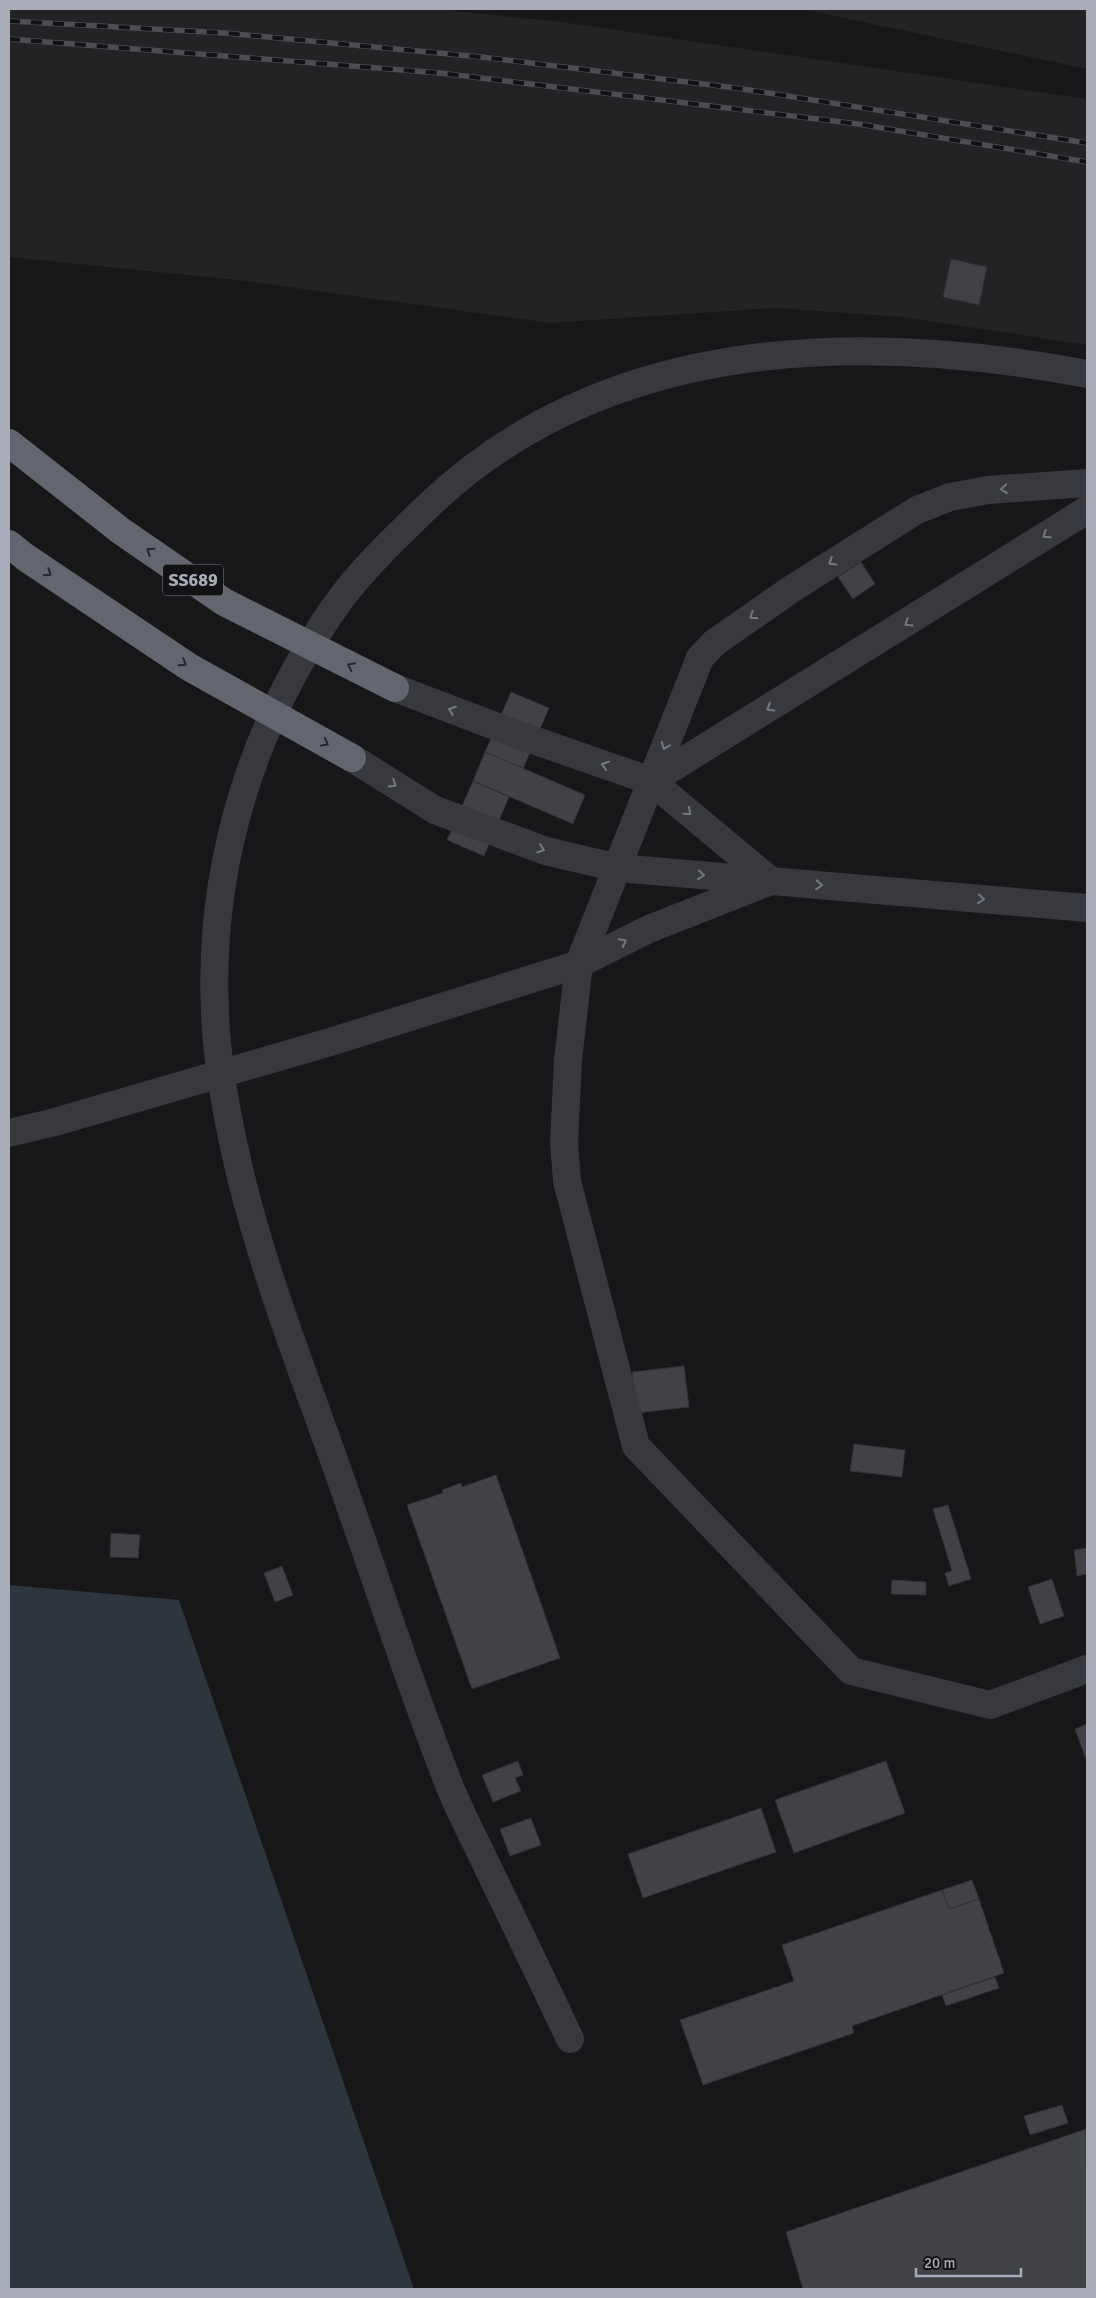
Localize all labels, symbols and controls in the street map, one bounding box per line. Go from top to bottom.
one-way arrow [999,483,1007,494]
one-way arrow [1042,529,1051,539]
one-way arrow [146,548,156,557]
one-way arrow [829,556,838,566]
road number: SS689 [163,564,223,596]
one-way arrow [42,567,52,576]
one-way arrow [749,610,759,619]
one-way arrow [905,616,914,626]
one-way arrow [178,657,187,667]
one-way arrow [348,662,357,672]
one-way arrow [766,701,775,711]
one-way arrow [449,705,457,715]
one-way arrow [319,737,328,747]
one-way arrow [661,741,671,750]
one-way arrow [601,761,610,771]
one-way arrow [388,777,397,787]
one-way arrow [683,807,692,816]
one-way arrow [537,843,545,853]
one-way arrow [697,869,705,880]
one-way arrow [815,879,823,890]
one-way arrow [977,893,985,904]
one-way arrow [618,938,627,948]
scale bar [916,2246,1021,2278]
text: 20 m [924,2254,955,2272]

